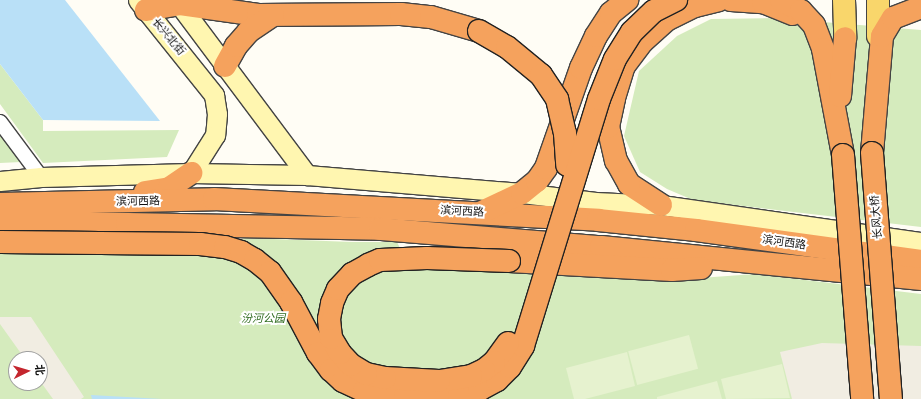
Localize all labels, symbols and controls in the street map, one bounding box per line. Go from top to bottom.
street label: 长兴北街 [149,16,187,58]
street label: 滨河西路 [116,195,160,209]
street label: 长风大桥 [869,195,885,239]
street label: 滨河西路 [440,204,484,220]
street label: 滨河西路 [761,233,807,253]
park label: 汾河公园 [241,312,285,326]
north arrow [8,351,48,391]
text: 北 [33,364,46,376]

